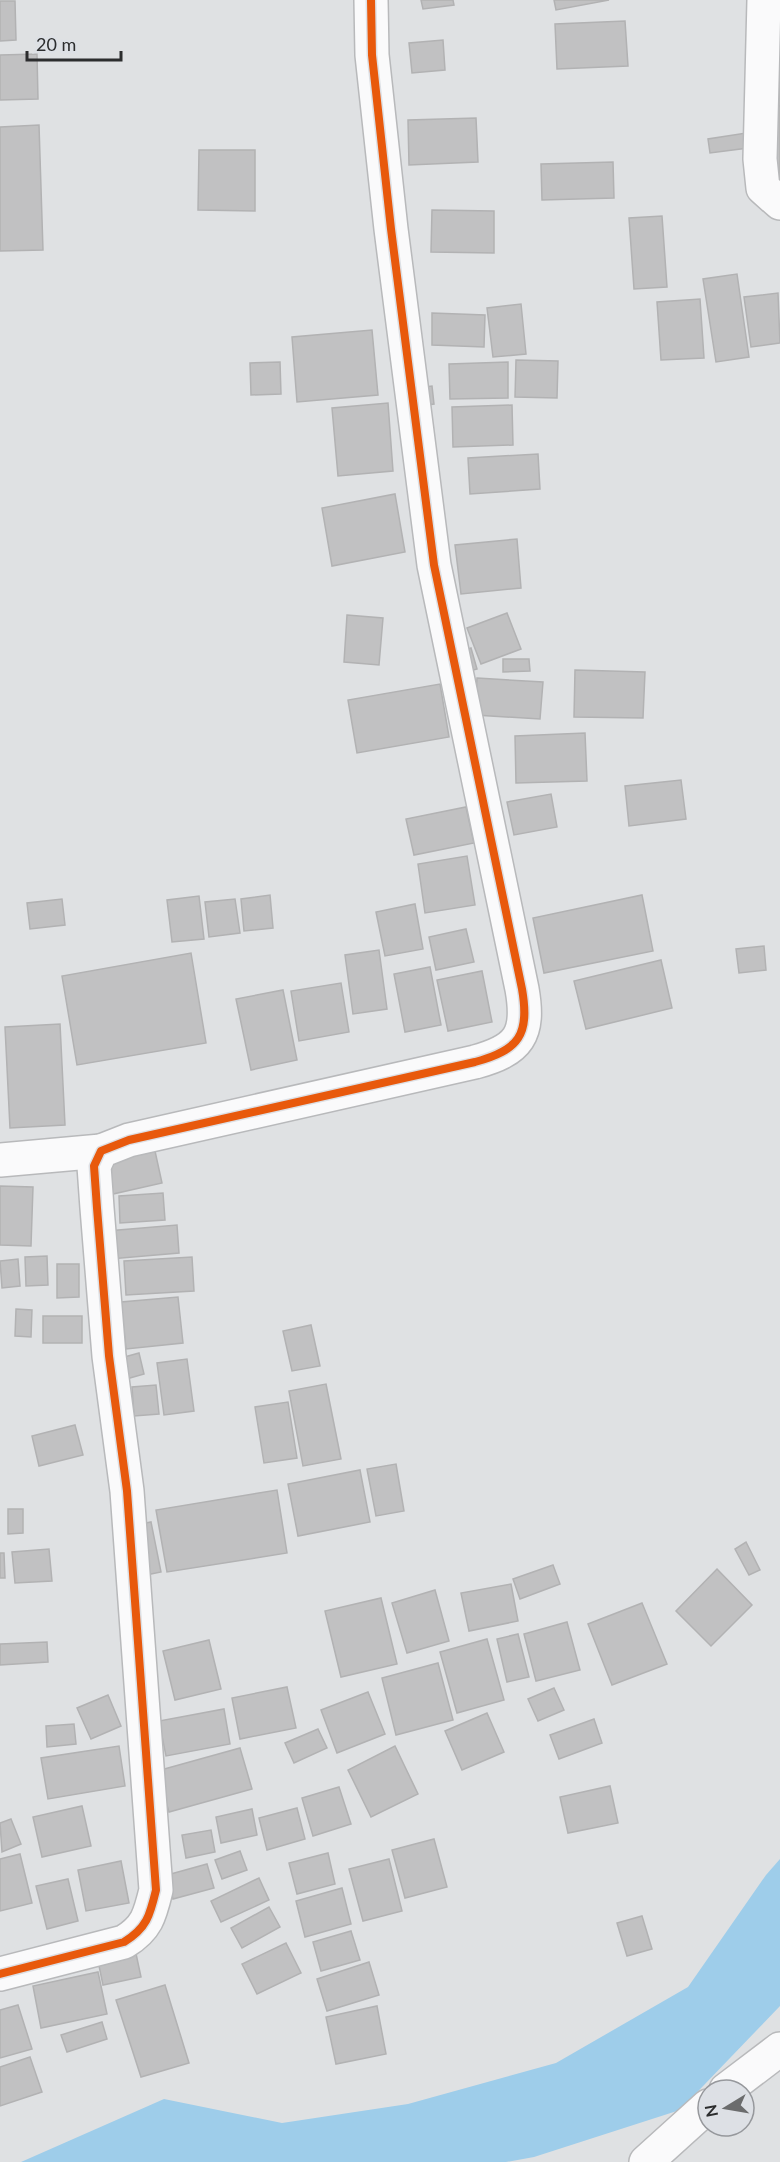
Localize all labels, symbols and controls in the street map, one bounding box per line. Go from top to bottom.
scale bar [27,24,122,62]
text: 20 m [36,33,76,55]
north arrow [696,2078,756,2138]
text: N [700,2103,721,2119]

